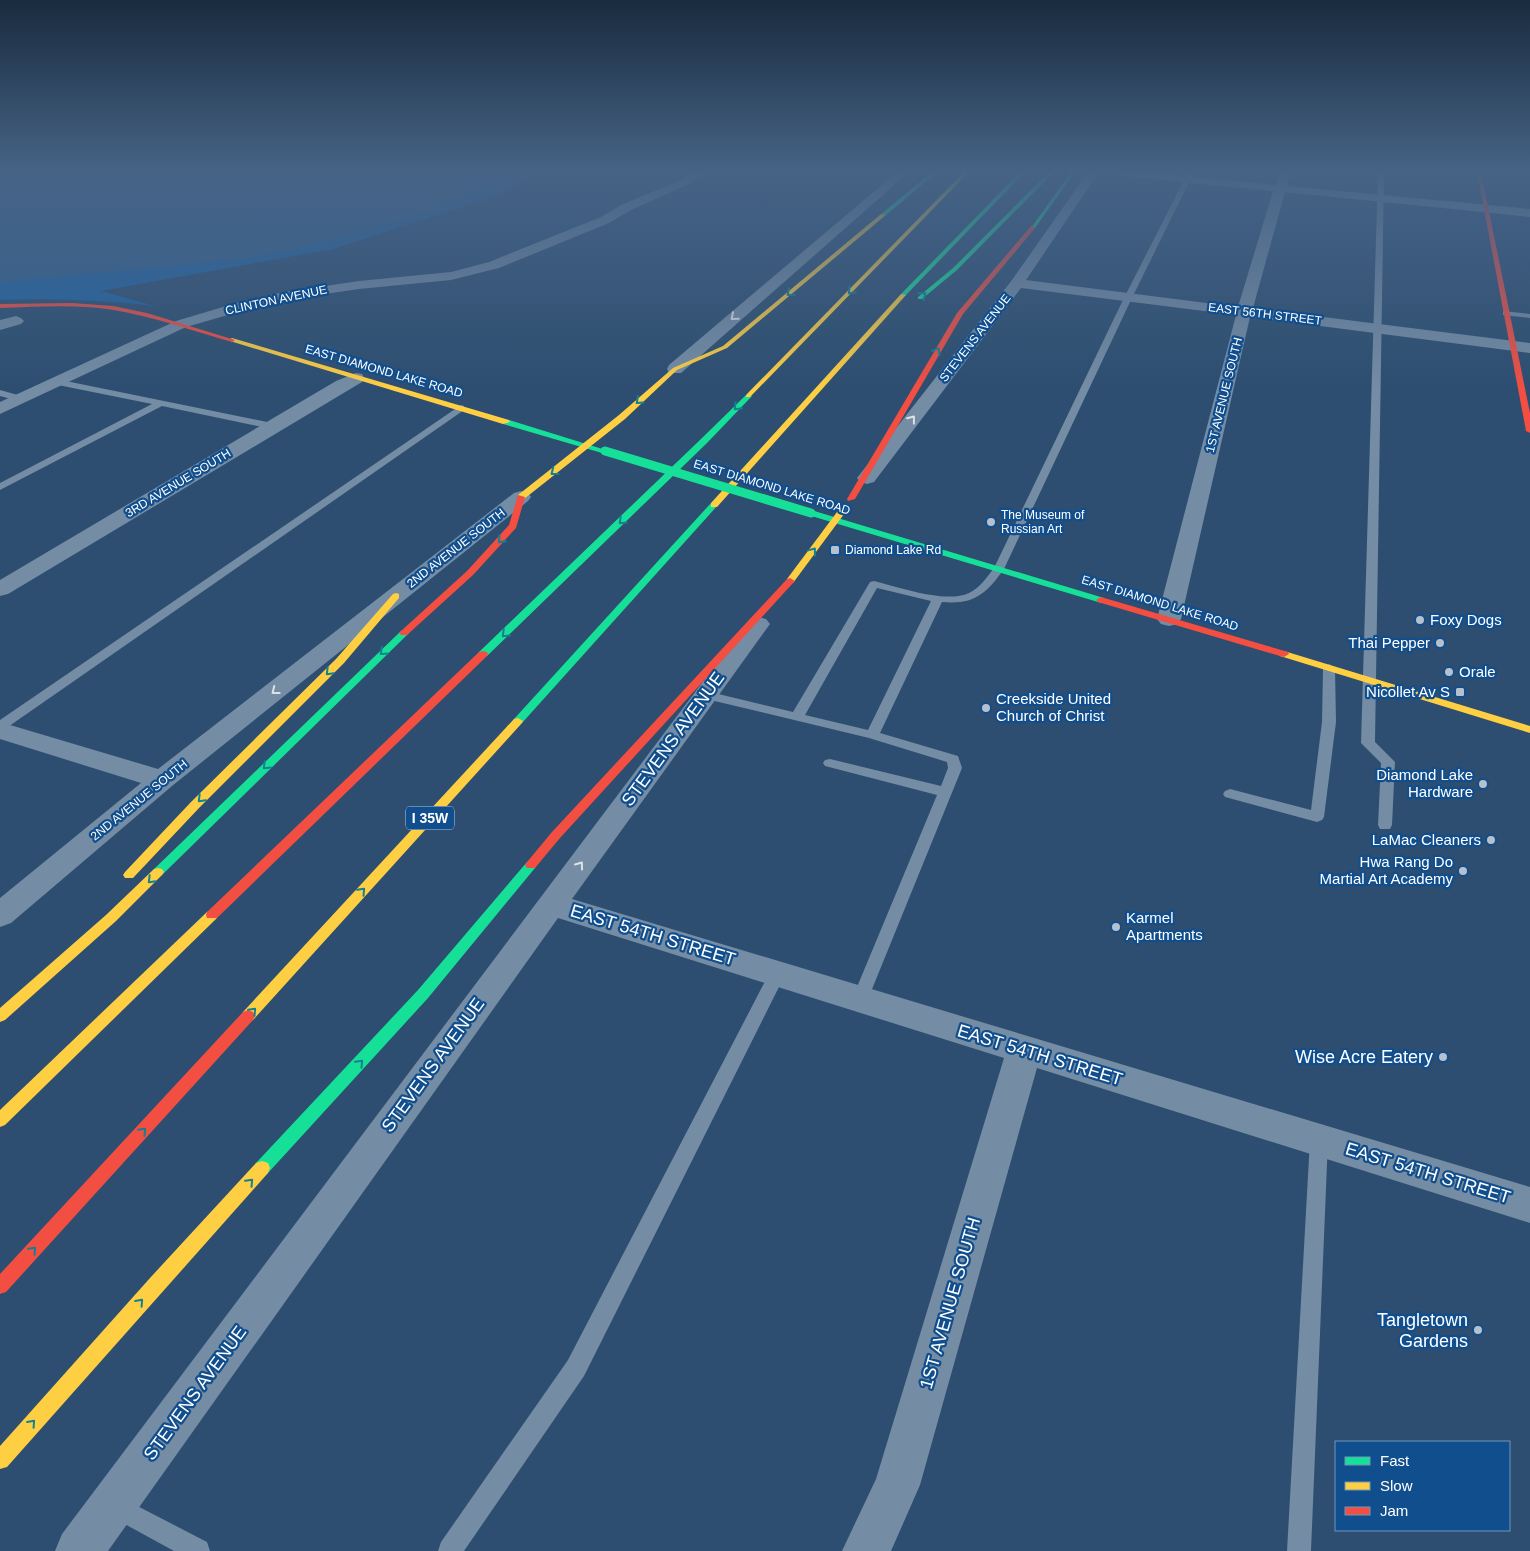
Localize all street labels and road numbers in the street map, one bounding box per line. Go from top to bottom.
street label: CLINTON AVENUE [224,282,328,318]
street label: STEVENS AVENUE [936,291,1014,385]
street label: EAST 56TH STREET [1207,300,1323,328]
street label: 1ST AVENUE SOUTH [1203,336,1245,454]
street label: EAST DIAMOND LAKE ROAD [304,342,465,400]
street label: 3RD AVENUE SOUTH [123,446,233,520]
street label: EAST DIAMOND LAKE ROAD [692,456,852,518]
street label: 2ND AVENUE SOUTH [404,505,508,591]
street label: EAST DIAMOND LAKE ROAD [1080,572,1240,634]
street label: STEVENS AVENUE [618,668,728,810]
street label: 2ND AVENUE SOUTH [88,757,190,843]
road number: I 35W [406,806,454,830]
street label: EAST 54TH STREET [568,900,738,970]
street label: STEVENS AVENUE [378,994,488,1136]
street label: EAST 54TH STREET [955,1020,1125,1090]
street label: EAST 54TH STREET [1343,1138,1513,1208]
street label: 1ST AVENUE SOUTH [916,1215,984,1391]
street label: STEVENS AVENUE [140,1322,250,1464]

